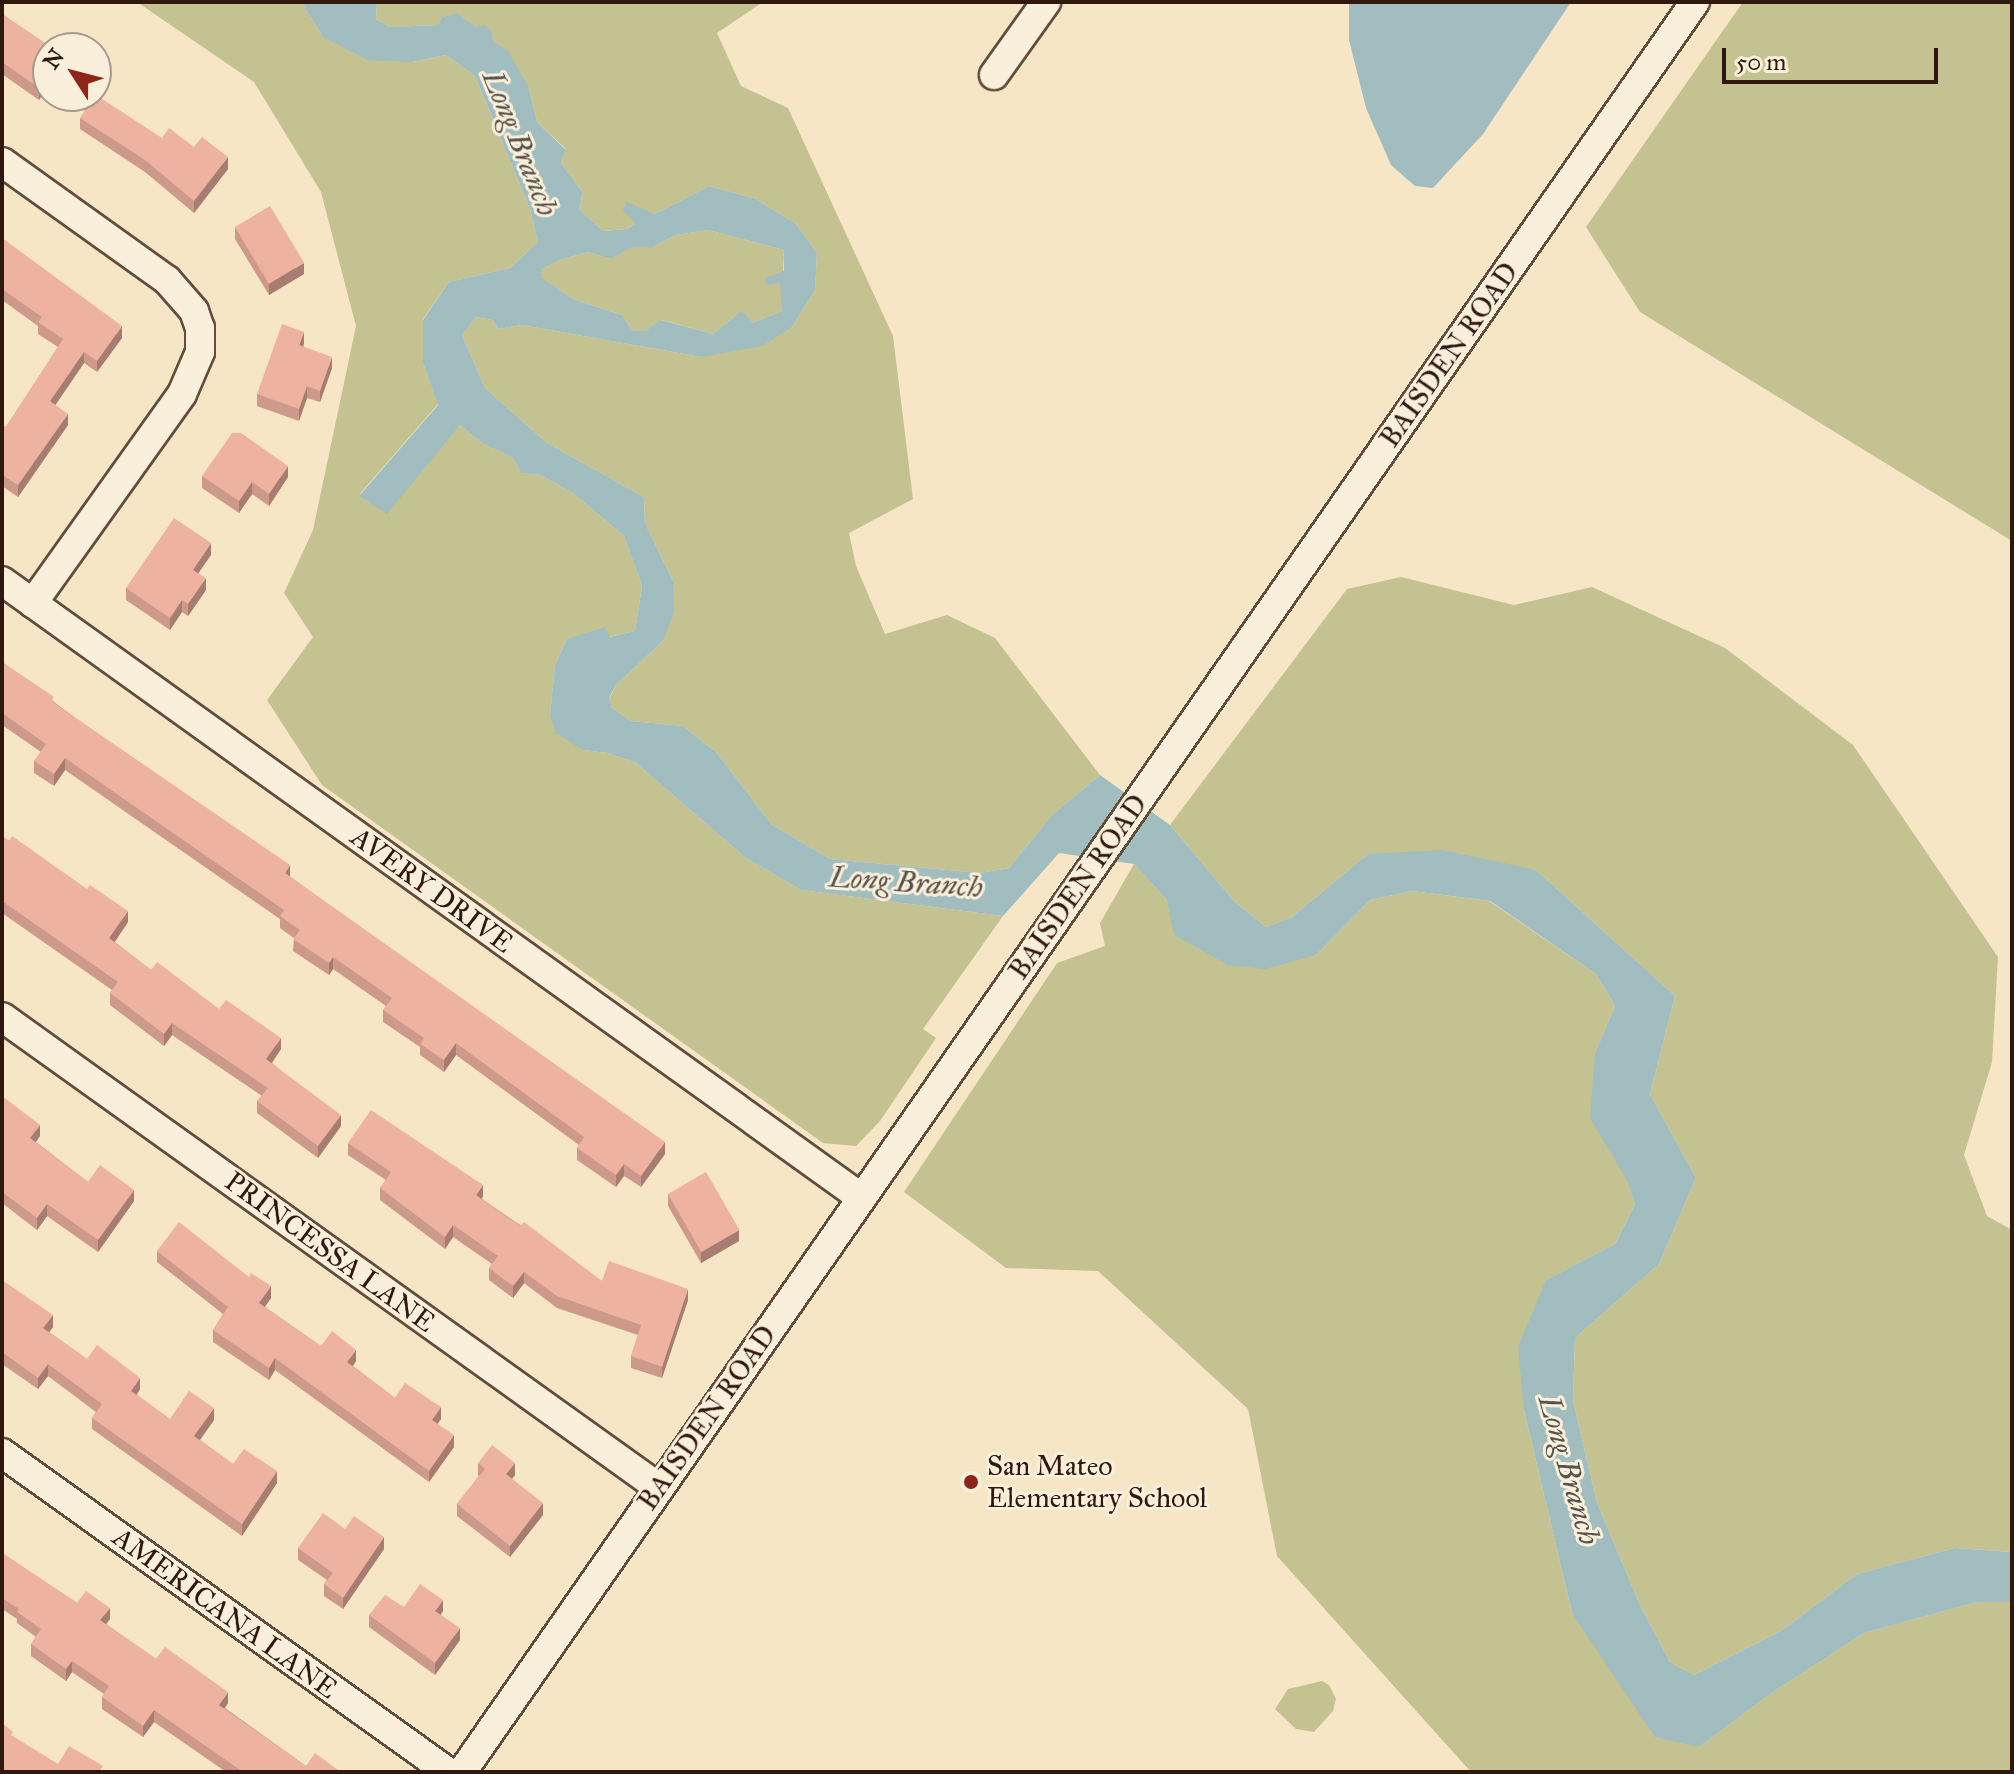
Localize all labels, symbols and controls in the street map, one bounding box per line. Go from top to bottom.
north arrow [32,32,112,112]
scale bar [1726,32,1942,82]
text: N [37,43,70,74]
text: 50 m [1736,47,1786,77]
water label: Long Branch [474,65,566,221]
street label: BAISDEN ROAD [1373,256,1525,454]
street label: BAISDEN ROAD [1002,788,1154,986]
street label: AVERY DRIVE [344,820,520,960]
water label: Long Branch [828,859,984,905]
street label: PRINCESSA LANE [218,1164,442,1340]
street label: BAISDEN ROAD [631,1319,783,1517]
water label: Long Branch [1530,1391,1608,1549]
place label: San Mateo Elementary School [987,1449,1207,1515]
marker: San Mateo Elementary School [962,1473,980,1491]
street label: AMERICANA LANE [106,1520,344,1706]

